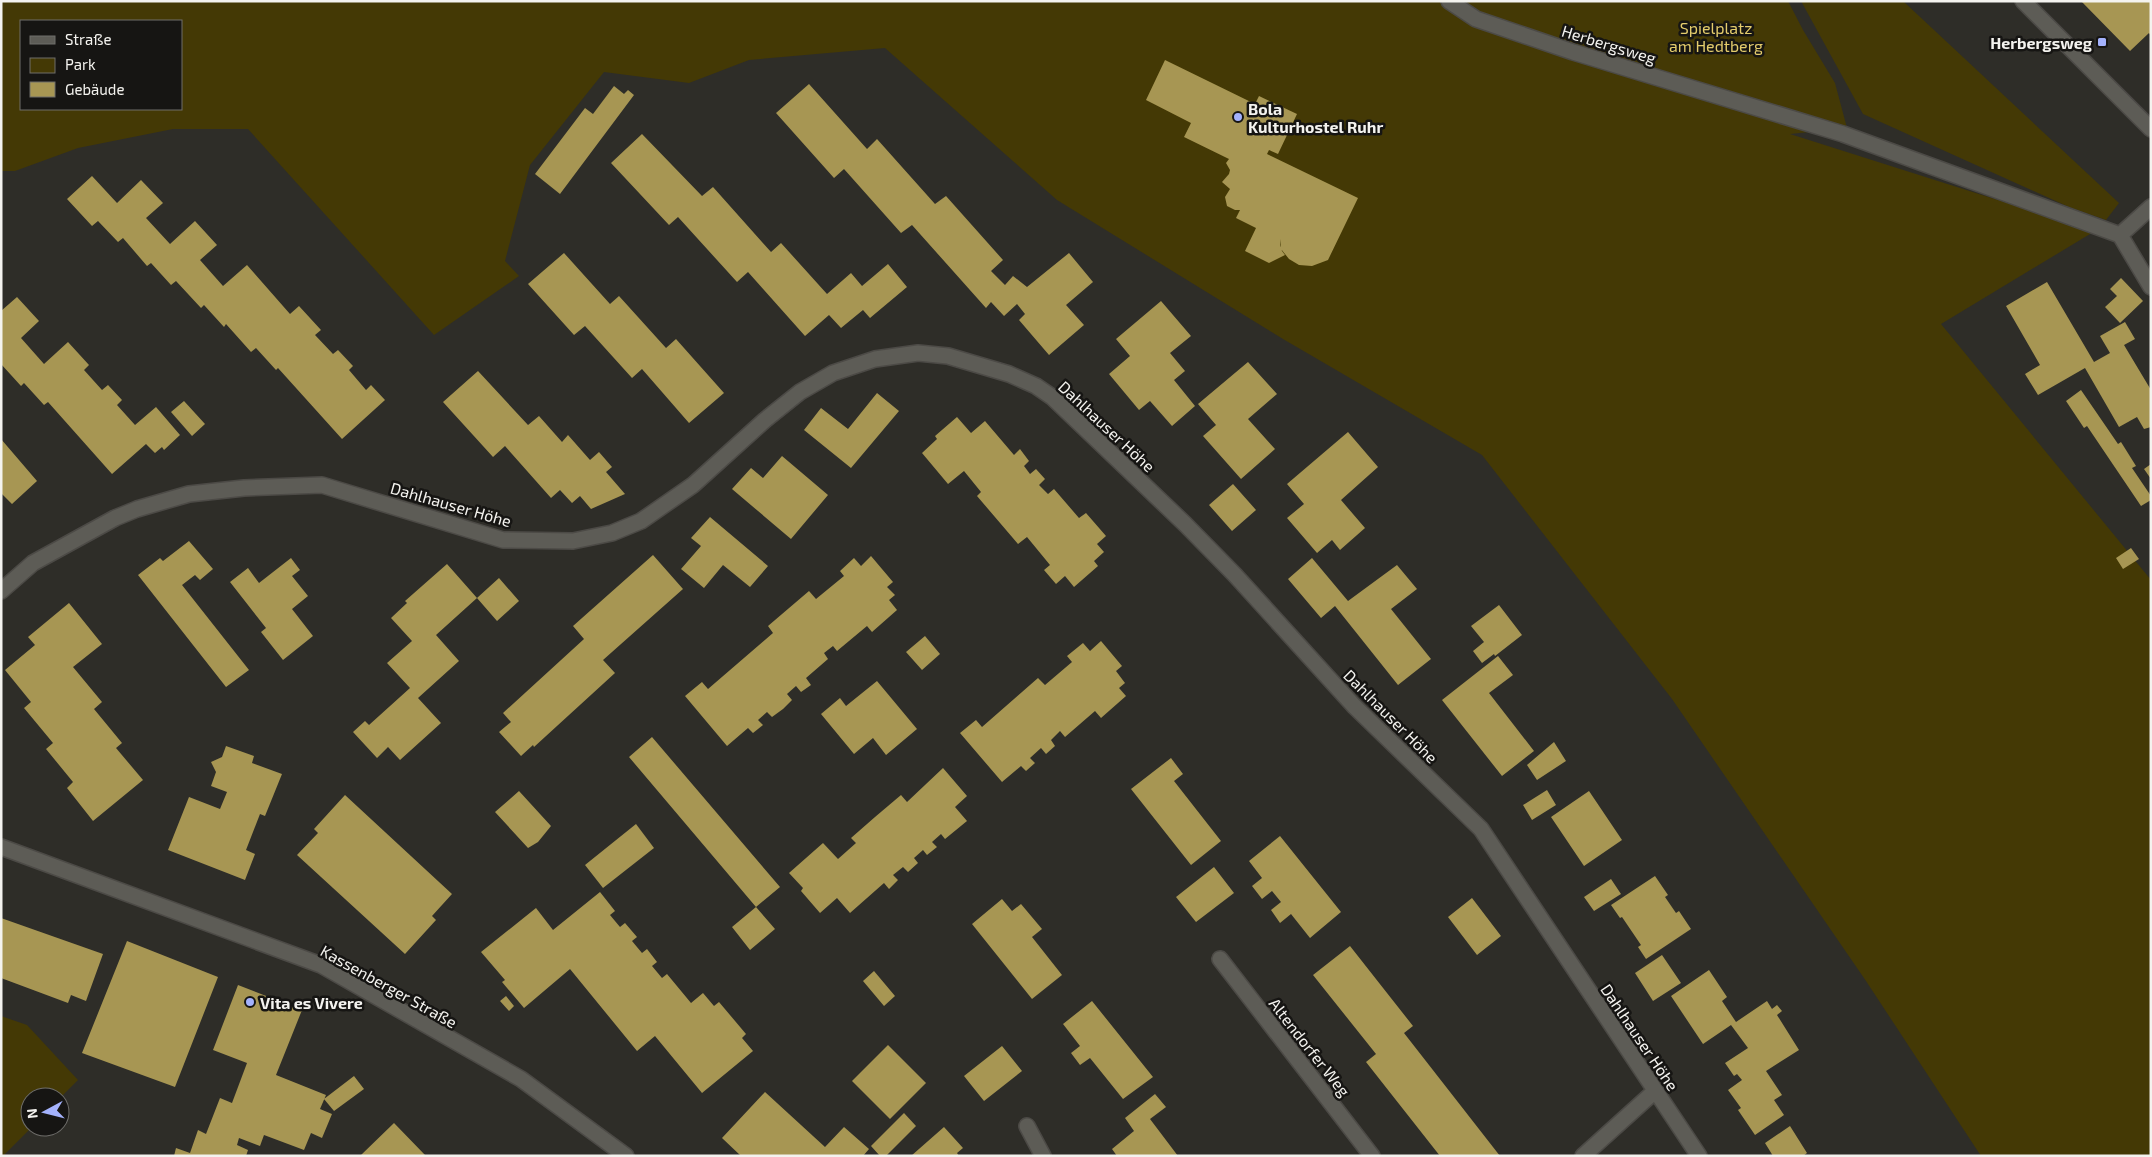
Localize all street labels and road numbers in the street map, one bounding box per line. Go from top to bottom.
street label: Herbergsweg [1560,21,1658,67]
street label: Dahlhauser Höhe [1055,377,1159,475]
street label: Dahlhauser Höhe [388,478,514,530]
street label: Dahlhauser Höhe [1340,665,1442,767]
street label: Kassenberger Straße [317,941,461,1031]
street label: Dahlhauser Höhe [1597,980,1683,1094]
street label: Altendorfer Weg [1266,994,1354,1100]

